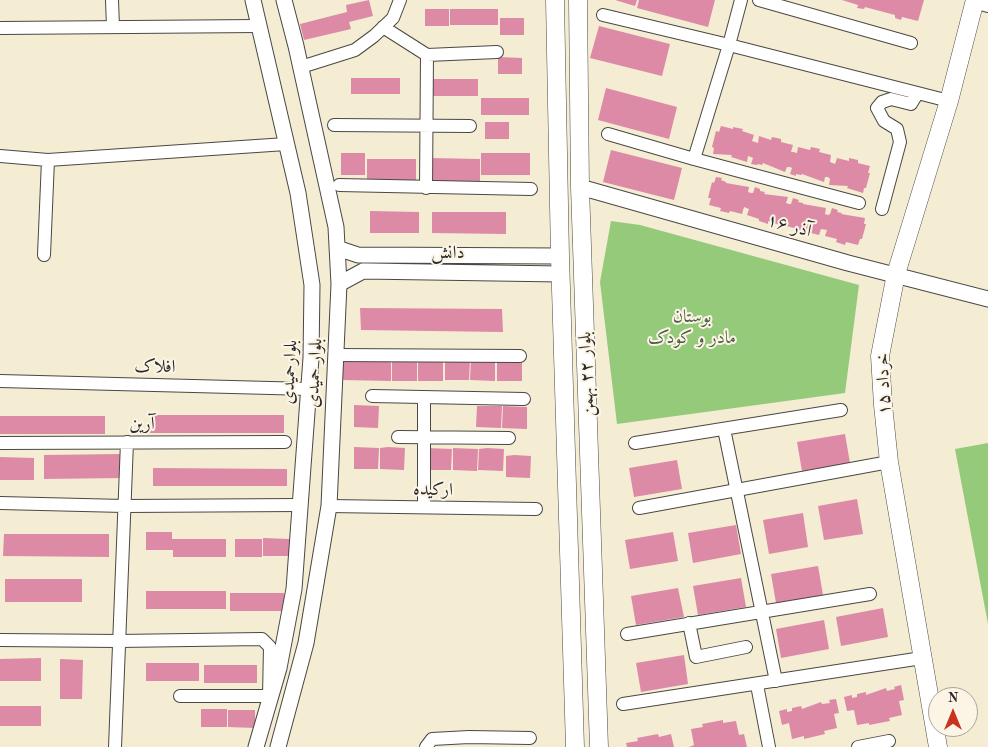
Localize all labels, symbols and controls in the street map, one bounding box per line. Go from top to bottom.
street label: ۱۶ آذر [764,209,814,243]
street label: دانش [431,242,465,264]
park label: بوستان مادر و کودک [648,306,736,348]
street label: بلوار ۲۲ بهمن [575,331,599,417]
street label: بلوار حمیدی [302,338,328,408]
street label: بلوارحمیدی [278,339,302,405]
street label: ۱۵ خرداد [872,353,896,415]
street label: افلاک [134,356,176,378]
street label: آرین [129,413,155,435]
street label: ارکیده [413,479,453,501]
north arrow [928,687,978,737]
text: N [948,691,958,705]

